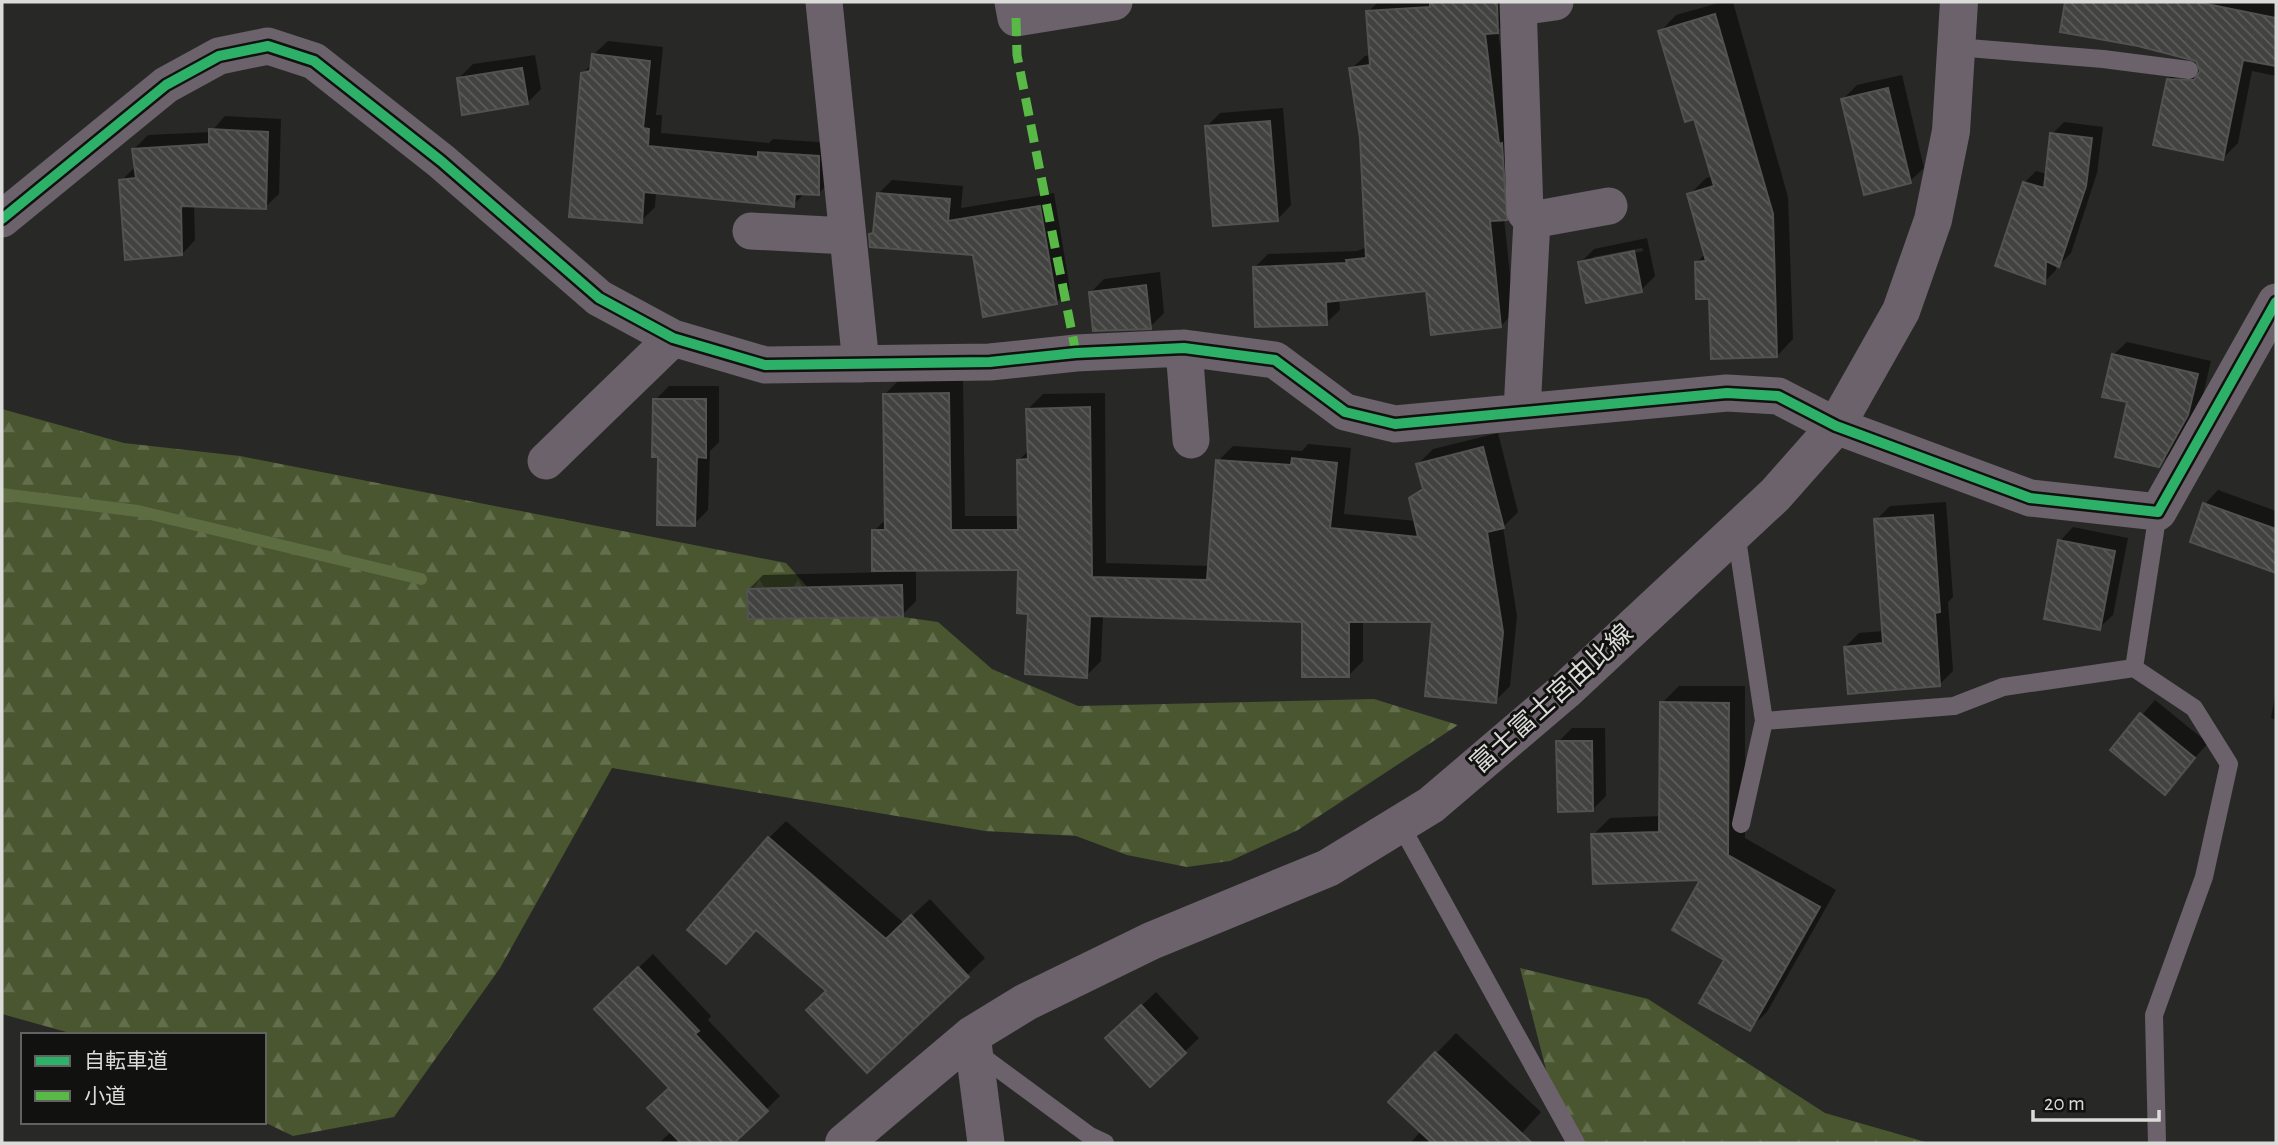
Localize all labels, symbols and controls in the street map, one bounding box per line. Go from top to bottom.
street label: 富士富士宮由比線 [1465,619,1638,778]
legend [21,1033,266,1124]
text: 自転車道 [84,1050,168,1072]
scale bar [2033,1078,2159,1122]
text: 小道 [84,1085,126,1107]
text: 20 m [2044,1093,2085,1114]

